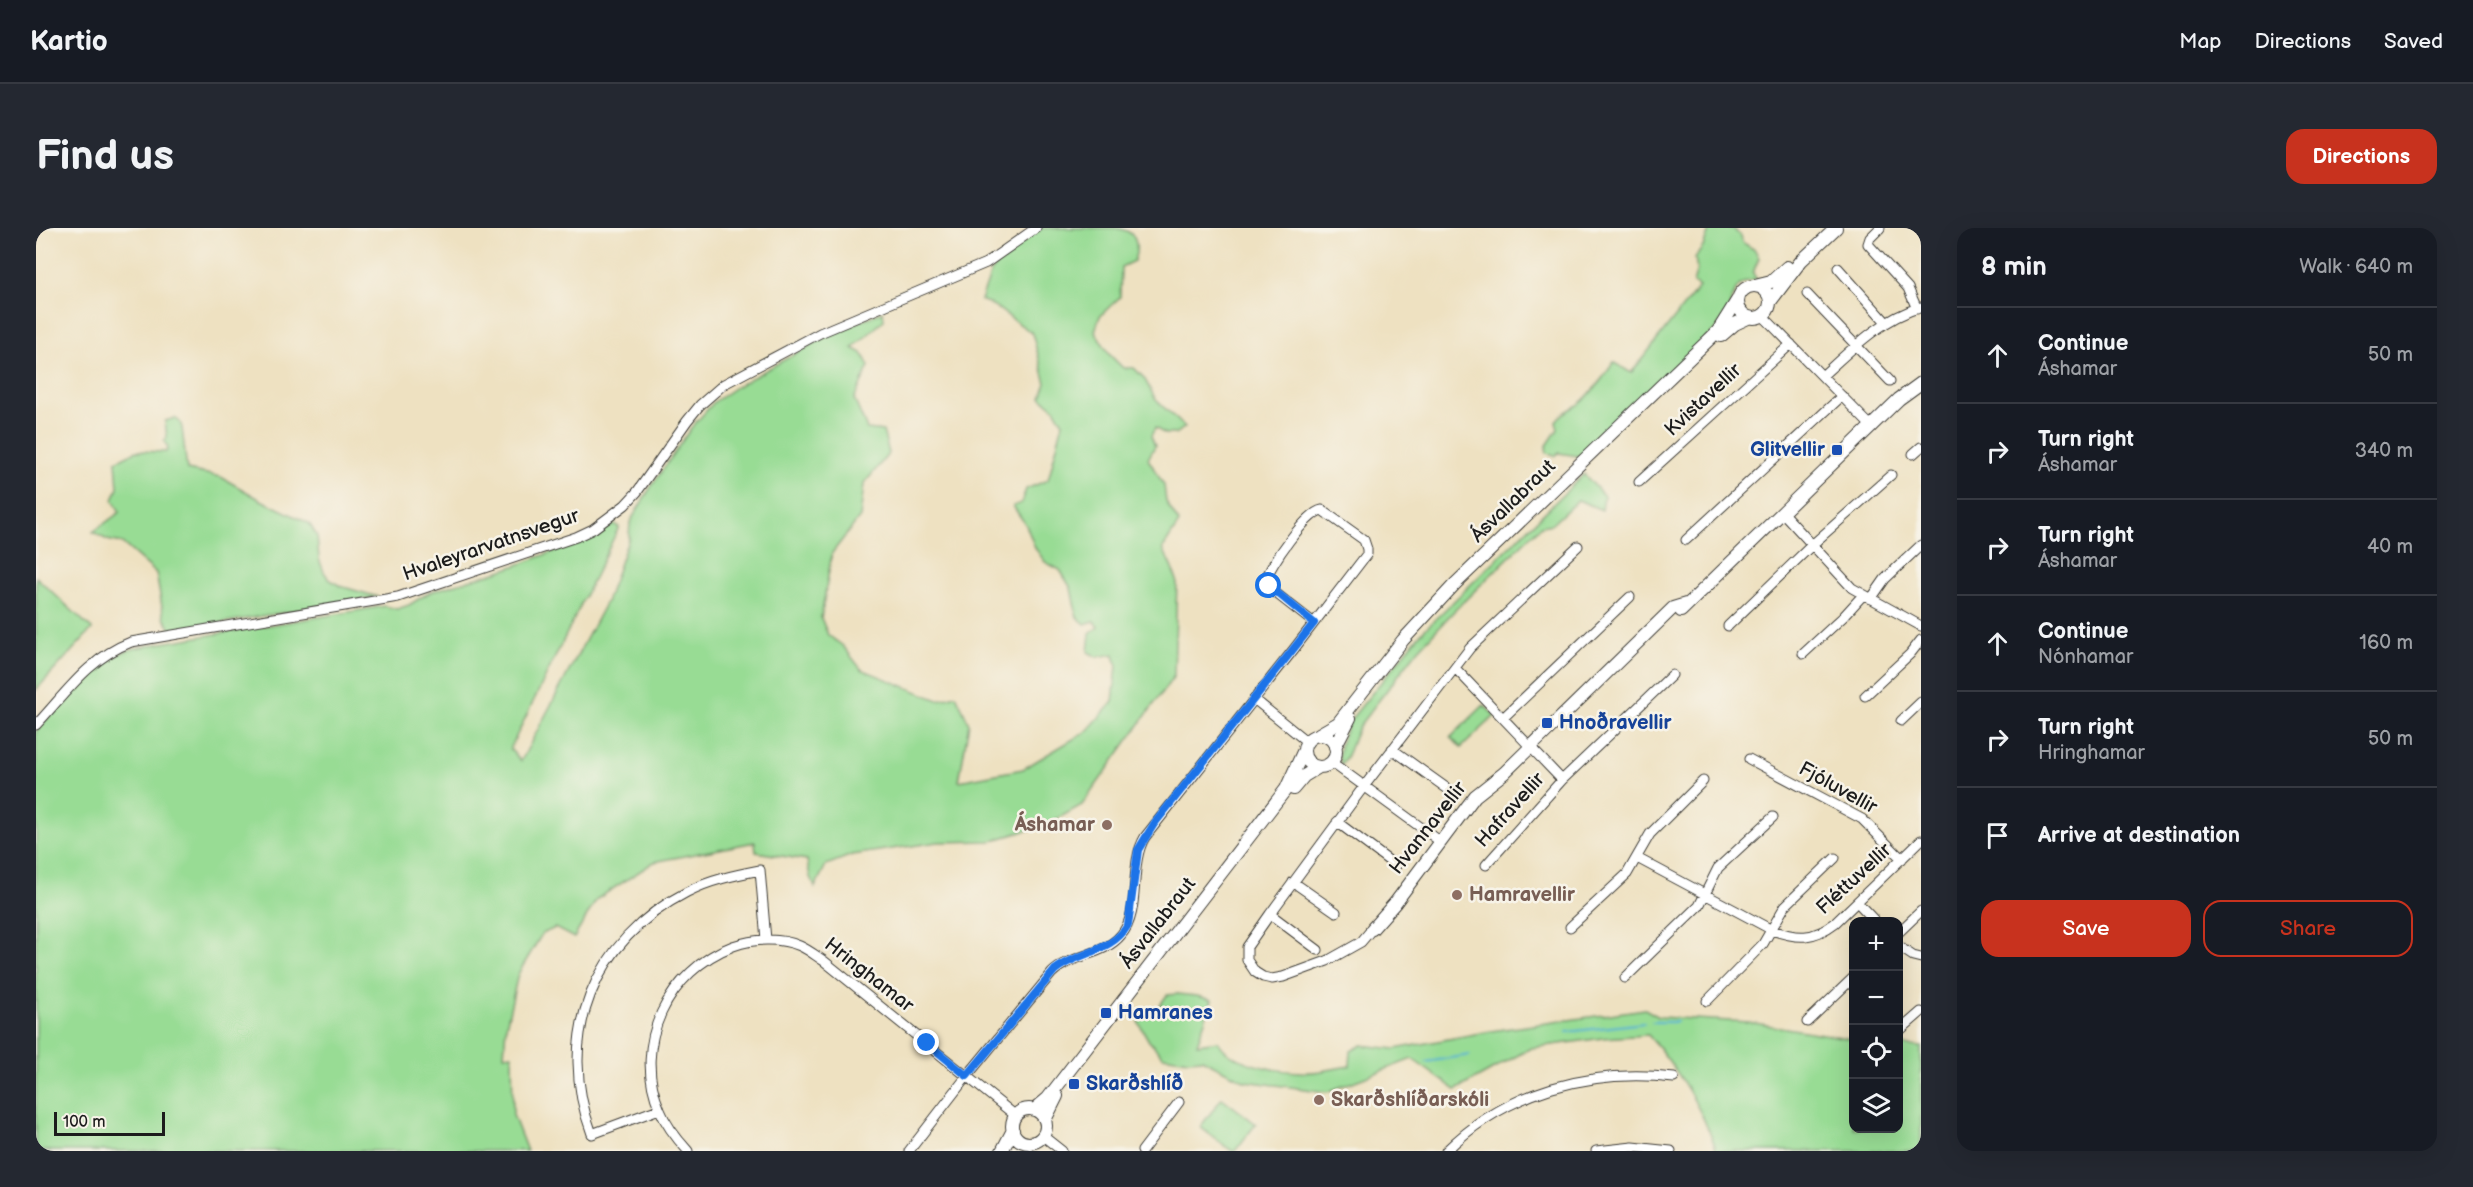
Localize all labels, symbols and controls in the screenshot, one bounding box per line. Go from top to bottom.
text: Kartio [30,25,108,58]
text: Map [2179,29,2222,54]
text: Directions [2255,29,2351,54]
text: Saved [2384,29,2443,54]
button: Directions [2286,129,2437,184]
text: Find us [36,131,174,182]
text: 8 min [1981,252,2047,283]
text: Walk · 640 m [2299,255,2413,279]
text: Continue [2038,330,2128,357]
icon: ahead [1981,339,2014,372]
text: 50 m [2368,343,2413,367]
text: Áshamar [2038,357,2117,381]
street label: Kvistavellir [1660,358,1747,442]
text: Turn right [2038,426,2134,453]
icon: right [1981,435,2014,468]
place label: Glitvellir [1750,438,1826,462]
text: 340 m [2355,439,2413,463]
marker: Glitvellir [1830,443,1844,457]
text: Áshamar [2038,453,2117,477]
street label: Ásvallabraut [1465,454,1561,548]
street label: Hvaleyrarvatnsvegur [400,503,583,586]
text: Turn right [2038,522,2134,549]
icon: right [1981,531,2014,564]
text: 40 m [2367,535,2413,559]
text: Áshamar [2038,549,2117,573]
route start [1255,572,1281,598]
text: Continue [2038,618,2128,645]
icon: ahead [1981,627,2014,660]
text: 160 m [2359,631,2413,655]
text: Nónhamar [2038,645,2133,669]
place label: Hnoðravellir [1559,711,1672,735]
text: Turn right [2038,714,2134,741]
marker: Hnoðravellir [1540,716,1554,730]
icon: right [1981,723,2014,756]
text: 50 m [2368,727,2413,751]
text: Hringhamar [2038,741,2145,765]
street label: Fjóluvellir [1795,757,1882,820]
street label: Hafravellir [1470,767,1550,852]
street label: Hvannavellir [1384,776,1472,879]
place label: Áshamar [1014,810,1096,837]
marker: Áshamar [1100,818,1114,832]
icon: arrive [1981,819,2014,852]
text: Arrive at destination [2038,822,2240,849]
street label: Fléttuvellir [1812,838,1897,920]
street label: Ásvallabraut [1114,872,1201,973]
place label: Hamravellir [1469,883,1576,907]
marker: Hamravellir [1450,888,1464,902]
button: Save [1981,900,2191,957]
button: Share [2203,900,2413,957]
map controls [1849,917,1903,1133]
button: + [1849,917,1903,971]
street label: Hringhamar [820,933,919,1018]
button: − [1849,971,1903,1025]
place label: Hamranes [1118,1001,1213,1025]
marker: Hamranes [1099,1006,1113,1020]
button: locate [1849,1025,1903,1079]
route end [913,1029,939,1055]
place label: Skarðshlíð [1086,1072,1183,1096]
marker: Skarðshlíð [1067,1077,1081,1091]
button: layers [1849,1079,1903,1133]
place label: Skarðshlíðarskóli [1331,1088,1489,1112]
marker: Skarðshlíðarskóli [1312,1093,1326,1107]
scale bar [54,1109,165,1136]
text: 100 m [63,1113,106,1132]

